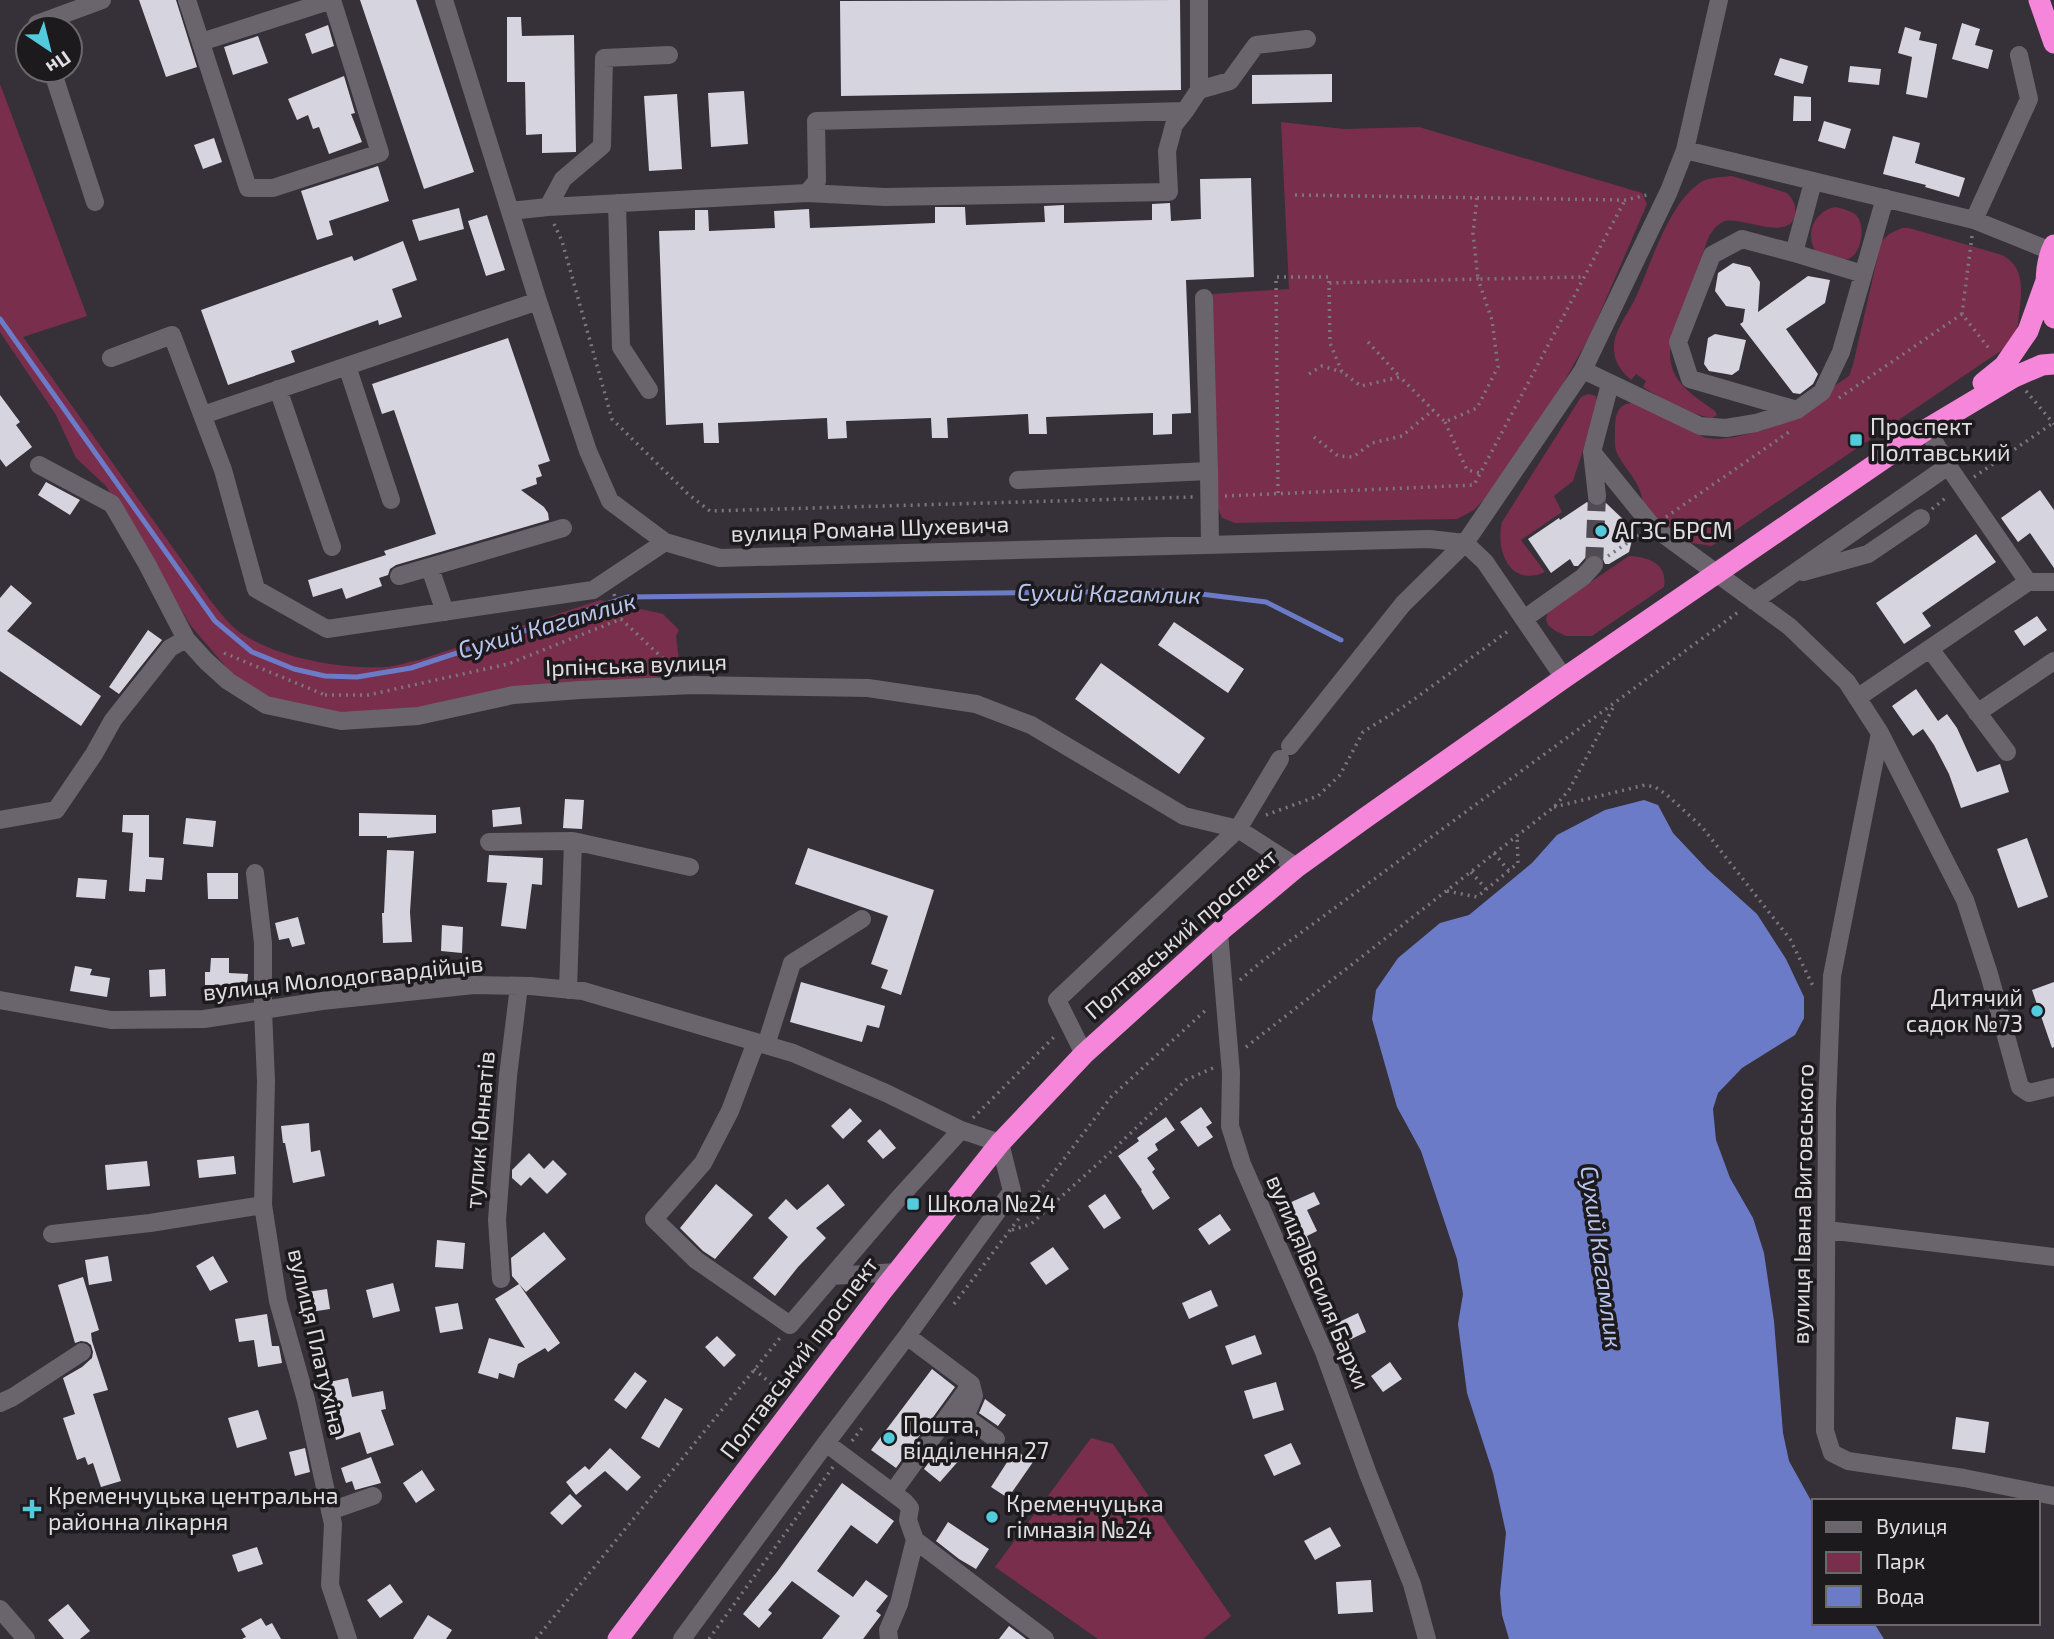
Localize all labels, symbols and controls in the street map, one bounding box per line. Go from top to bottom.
north arrow [14,14,84,84]
text: Пн [42,47,76,80]
place label: Проспект Полтавський [1870,412,2010,466]
marker: Проспект Полтавський [1848,432,1864,448]
street label: вулиця Романа Шухевича [730,509,1010,548]
place label: АГЗС БРСМ [1615,516,1733,544]
marker: АГЗС БРСМ [1593,523,1609,539]
water label: Сухий Кагамлик [1017,576,1201,609]
water label: Сухий Кагамлик [454,585,639,664]
street label: Ірпінська вулиця [545,647,727,682]
street label: Полтавський проспект [1078,842,1282,1024]
street label: вулиця Молодогвардійців [201,948,485,1007]
place label: Дитячий садок №73 [1906,983,2023,1037]
marker: Дитячий садок №73 [2029,1003,2045,1019]
street label: тупик Юннатів [458,1050,501,1210]
street label: вулиця Івана Виговського [1786,1063,1819,1345]
water label: Сухий Кагамлик [1575,1164,1630,1350]
street label: вулиця Василя Бархи [1260,1170,1377,1393]
place label: Школа №24 [927,1189,1056,1217]
marker: Школа №24 [905,1196,921,1212]
street label: вулиця Платухіна [282,1246,353,1438]
street label: Полтавський проспект [713,1251,883,1464]
place label: Пошта, відділення 27 [903,1410,1049,1464]
marker: Пошта, відділення 27 [881,1430,897,1446]
place label: Кременчуцька центральна районна лікарня [48,1481,338,1535]
place label: Кременчуцька гімназія №24 [1006,1489,1164,1543]
marker: Кременчуцька центральна районна лікарня [22,1499,42,1519]
legend [1812,1499,2040,1625]
marker: Кременчуцька гімназія №24 [984,1509,1000,1525]
text: Вулиця [1876,1513,1947,1539]
text: Парк [1876,1548,1925,1573]
text: Вода [1876,1583,1925,1608]

